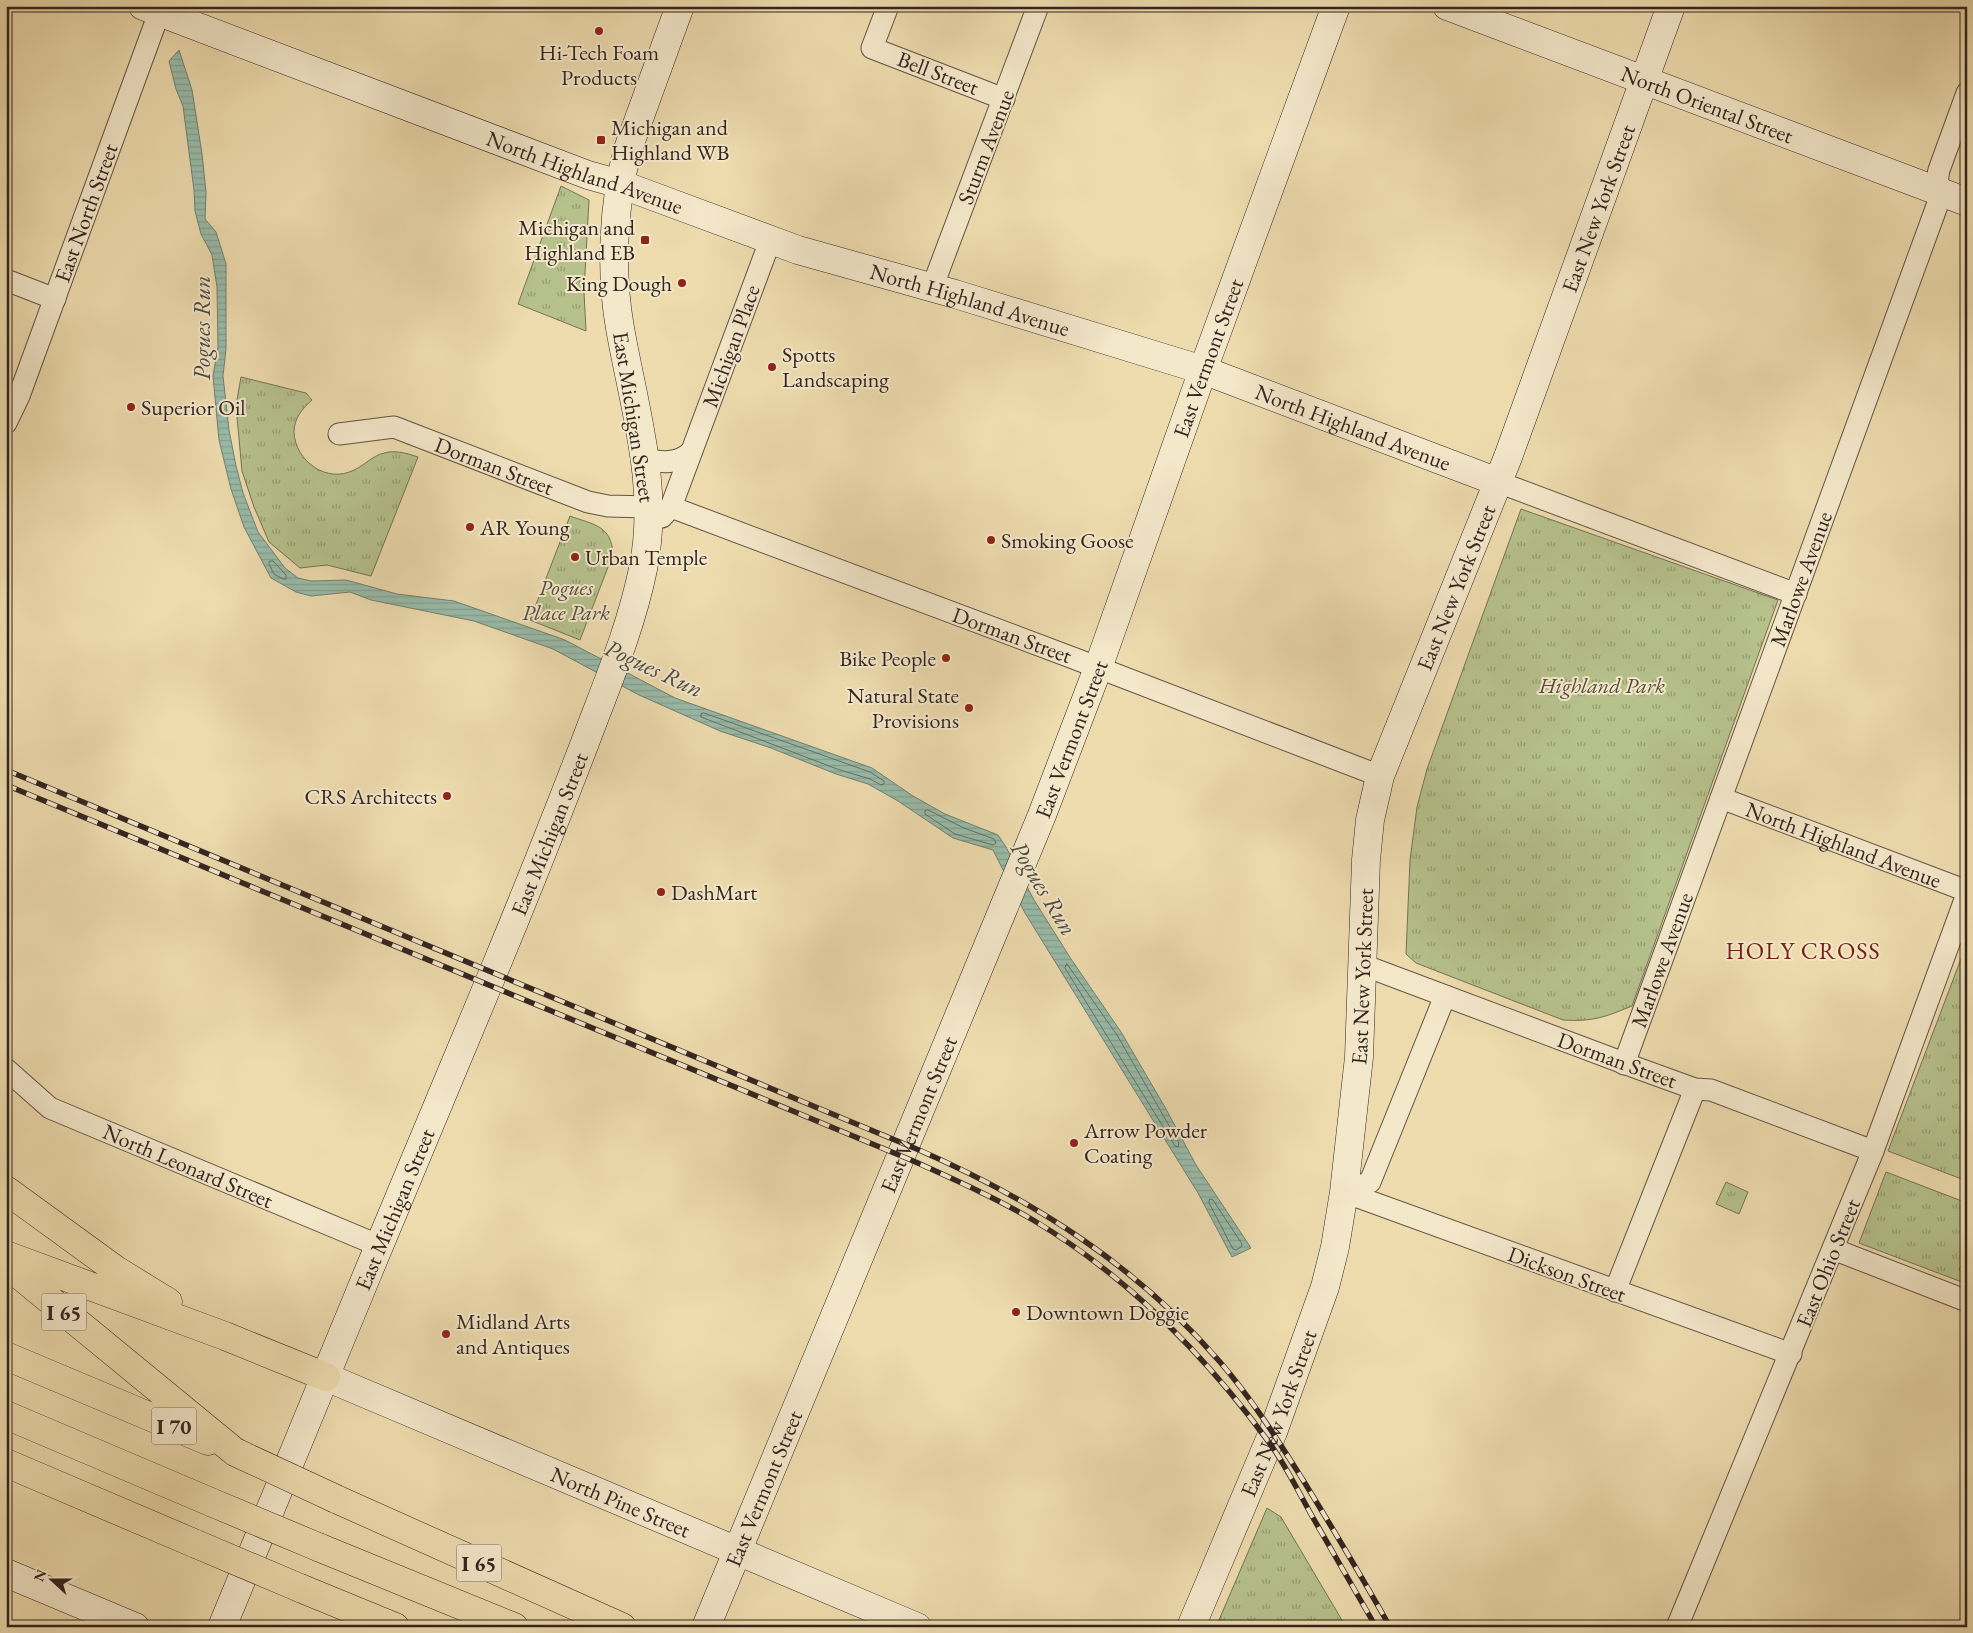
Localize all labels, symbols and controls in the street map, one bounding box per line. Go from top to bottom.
marker: Hi-Tech Foam Products [593,25,605,37]
place label: Hi-Tech Foam Products [539,38,659,92]
street label: Bell Street [893,44,983,102]
street label: North Oriental Street [1617,58,1797,150]
street label: Sturm Avenue [951,85,1021,209]
place label: Michigan and Highland WB [611,113,729,167]
street label: East New York Street [1554,120,1642,296]
street label: North Highland Avenue [482,123,688,221]
marker: Michigan and Highland WB [595,134,607,146]
street label: East North Street [47,140,125,286]
place label: Michigan and Highland EB [518,213,636,267]
marker: Michigan and Highland EB [639,234,651,246]
street label: North Highland Avenue [867,256,1074,343]
place label: King Dough [566,269,672,298]
street label: East Vermont Street [1166,274,1250,441]
water label: Pogues Run [186,276,217,381]
marker: King Dough [676,277,688,289]
street label: Michigan Place [695,280,767,411]
street label: East Michigan Street [606,329,662,505]
place label: Spotts Landscaping [782,340,889,394]
marker: Spotts Landscaping [766,361,778,373]
street label: North Highland Avenue [1251,377,1455,477]
place label: Superior Oil [141,393,246,422]
marker: Superior Oil [125,401,137,413]
street label: Dorman Street [430,430,558,502]
street label: East New York Street [1409,500,1502,675]
street label: Marlowe Avenue [1763,507,1839,651]
place label: AR Young [479,513,570,542]
marker: AR Young [464,521,476,533]
place label: Smoking Goose [1001,526,1134,555]
marker: Smoking Goose [985,534,997,546]
place label: Urban Temple [585,543,708,572]
marker: Urban Temple [569,551,581,563]
park label: Pogues Place Park [522,573,610,627]
street label: Dorman Street [948,600,1076,670]
water label: Pogues Run [600,632,708,704]
place label: Bike People [839,644,936,673]
marker: Bike People [940,652,952,664]
street label: East Vermont Street [1028,656,1114,822]
park label: Highland Park [1538,671,1665,700]
place label: Natural State Provisions [847,681,959,735]
marker: Natural State Provisions [963,702,975,714]
street label: East Michigan Street [504,748,594,920]
place label: CRS Architects [305,782,437,811]
marker: CRS Architects [441,790,453,802]
street label: North Highland Avenue [1742,794,1946,895]
water label: Pogues Run [1004,835,1084,941]
place label: DashMart [671,878,757,907]
marker: DashMart [655,886,667,898]
street label: East New York Street [1344,888,1379,1066]
street label: Marlowe Avenue [1624,888,1700,1032]
district label: HOLY CROSS [1725,935,1881,966]
street label: Dorman Street [1553,1025,1681,1095]
street label: East Vermont Street [873,1031,964,1197]
place label: Arrow Powder Coating [1083,1116,1208,1170]
street label: North Leonard Street [99,1117,278,1215]
street label: East Michigan Street [348,1124,441,1295]
marker: Arrow Powder Coating [1068,1137,1080,1149]
street label: East Ohio Street [1789,1194,1867,1332]
street label: Dickson Street [1504,1239,1630,1309]
road number: I 65 [42,1294,86,1330]
place label: Downtown Doggie [1026,1298,1189,1327]
marker: Downtown Doggie [1010,1306,1022,1318]
place label: Midland Arts and Antiques [456,1307,570,1361]
street label: East New York Street [1233,1326,1323,1501]
marker: Midland Arts and Antiques [440,1328,452,1340]
street label: East Vermont Street [718,1406,809,1571]
road number: I 70 [152,1408,196,1444]
street label: North Pine Street [546,1459,695,1544]
road number: I 65 [456,1545,502,1582]
north arrow [28,1556,78,1606]
text: N [29,1566,51,1584]

